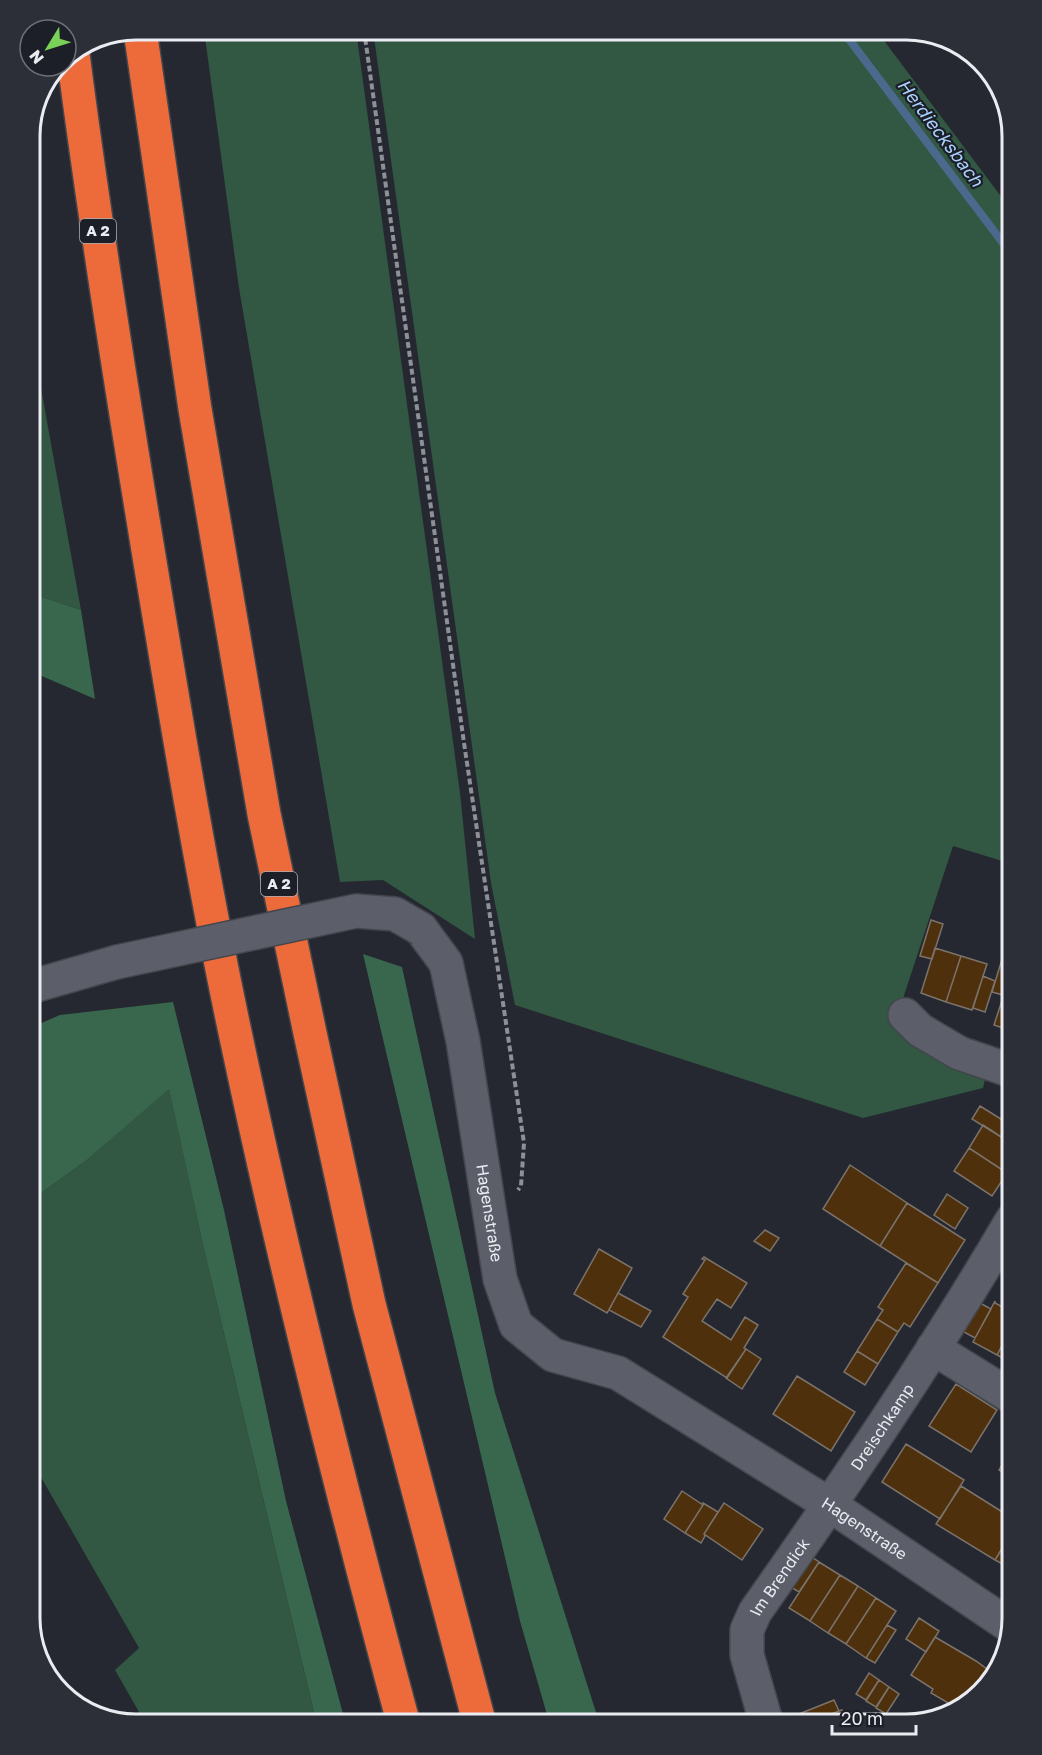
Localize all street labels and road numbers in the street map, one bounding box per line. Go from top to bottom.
road number: A 2 [80,219,116,243]
road number: A 2 [261,872,297,896]
street label: Hagenstraße [472,1163,507,1263]
street label: Dreischkamp [846,1380,918,1474]
street label: Hagenstraße [818,1492,911,1564]
street label: Im Brendick [745,1534,814,1619]

